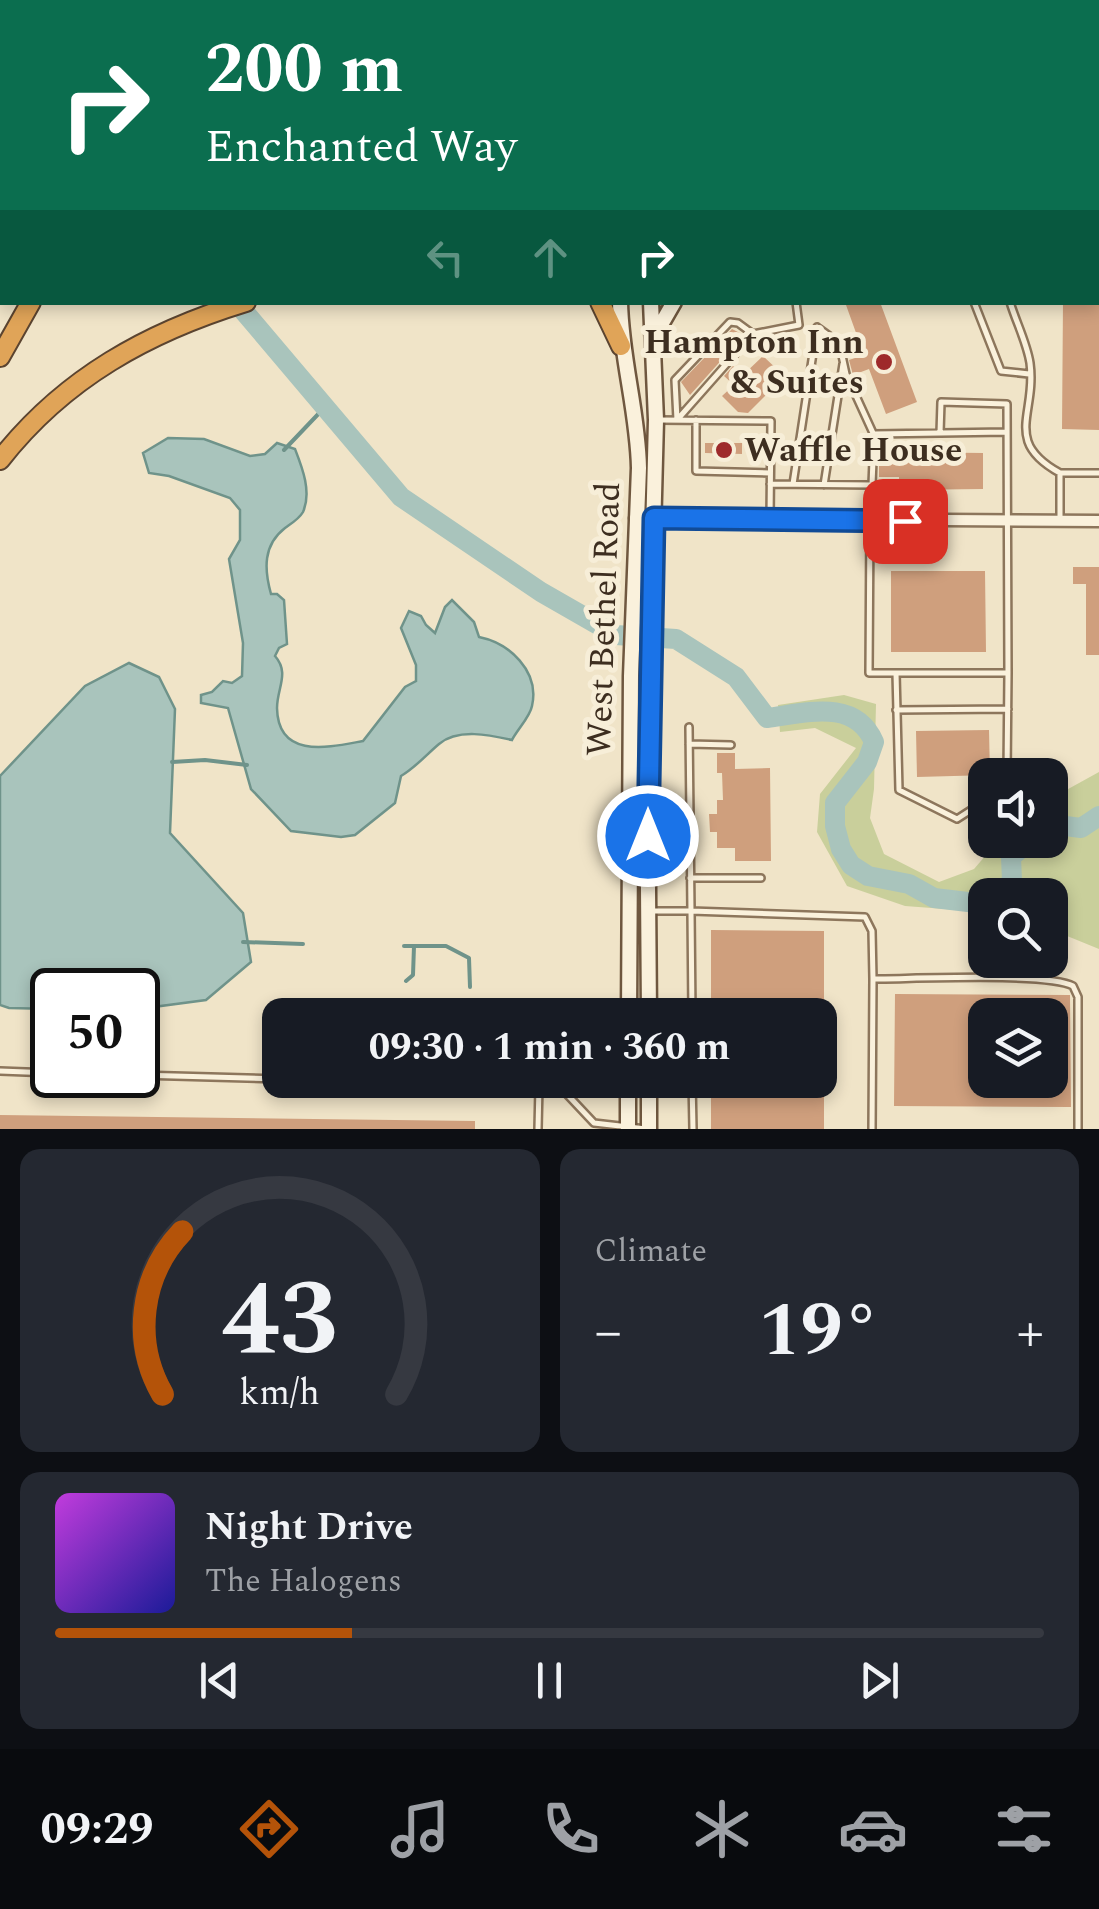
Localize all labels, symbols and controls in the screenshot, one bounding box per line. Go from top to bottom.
text: 200 m [205,17,403,123]
icon: right [40,40,170,170]
text: Enchanted Way [205,113,517,182]
icon: left [418,230,473,285]
icon: ahead [523,230,578,285]
icon: right [628,230,683,285]
place label: Hampton Inn & Suites [644,316,864,409]
marker: Hampton Inn & Suites [873,351,895,373]
place label: Waffle House [744,424,962,477]
marker: Waffle House [713,439,735,461]
pin [863,479,948,564]
street label: West Bethel Road [573,481,635,757]
icon: arrive [878,494,933,549]
map controls [968,758,1068,1098]
button: sound [968,758,1068,858]
position arrow [596,784,700,888]
button: search [968,878,1068,978]
speed limit sign: 50 [30,968,160,1098]
button: layers [968,998,1068,1098]
text: 09:30 · 1 min · 360 m [369,1019,730,1077]
text: Climate [595,1227,707,1276]
text: 43 [221,1242,338,1400]
text: 19° [758,1275,880,1389]
text: − [595,1291,622,1374]
text: + [1016,1291,1044,1374]
text: km/h [240,1366,320,1421]
text: Night Drive [205,1499,413,1557]
text: The Halogens [205,1557,402,1606]
icon: previous [192,1653,247,1708]
icon: pause [522,1653,577,1708]
icon: next [852,1653,907,1708]
icon: directions [234,1794,304,1864]
icon: music [385,1794,455,1864]
icon: phone [536,1794,606,1864]
icon: climate [687,1794,757,1864]
icon: car [838,1794,908,1864]
icon: filters [989,1794,1059,1864]
text: 09:29 [40,1795,153,1864]

